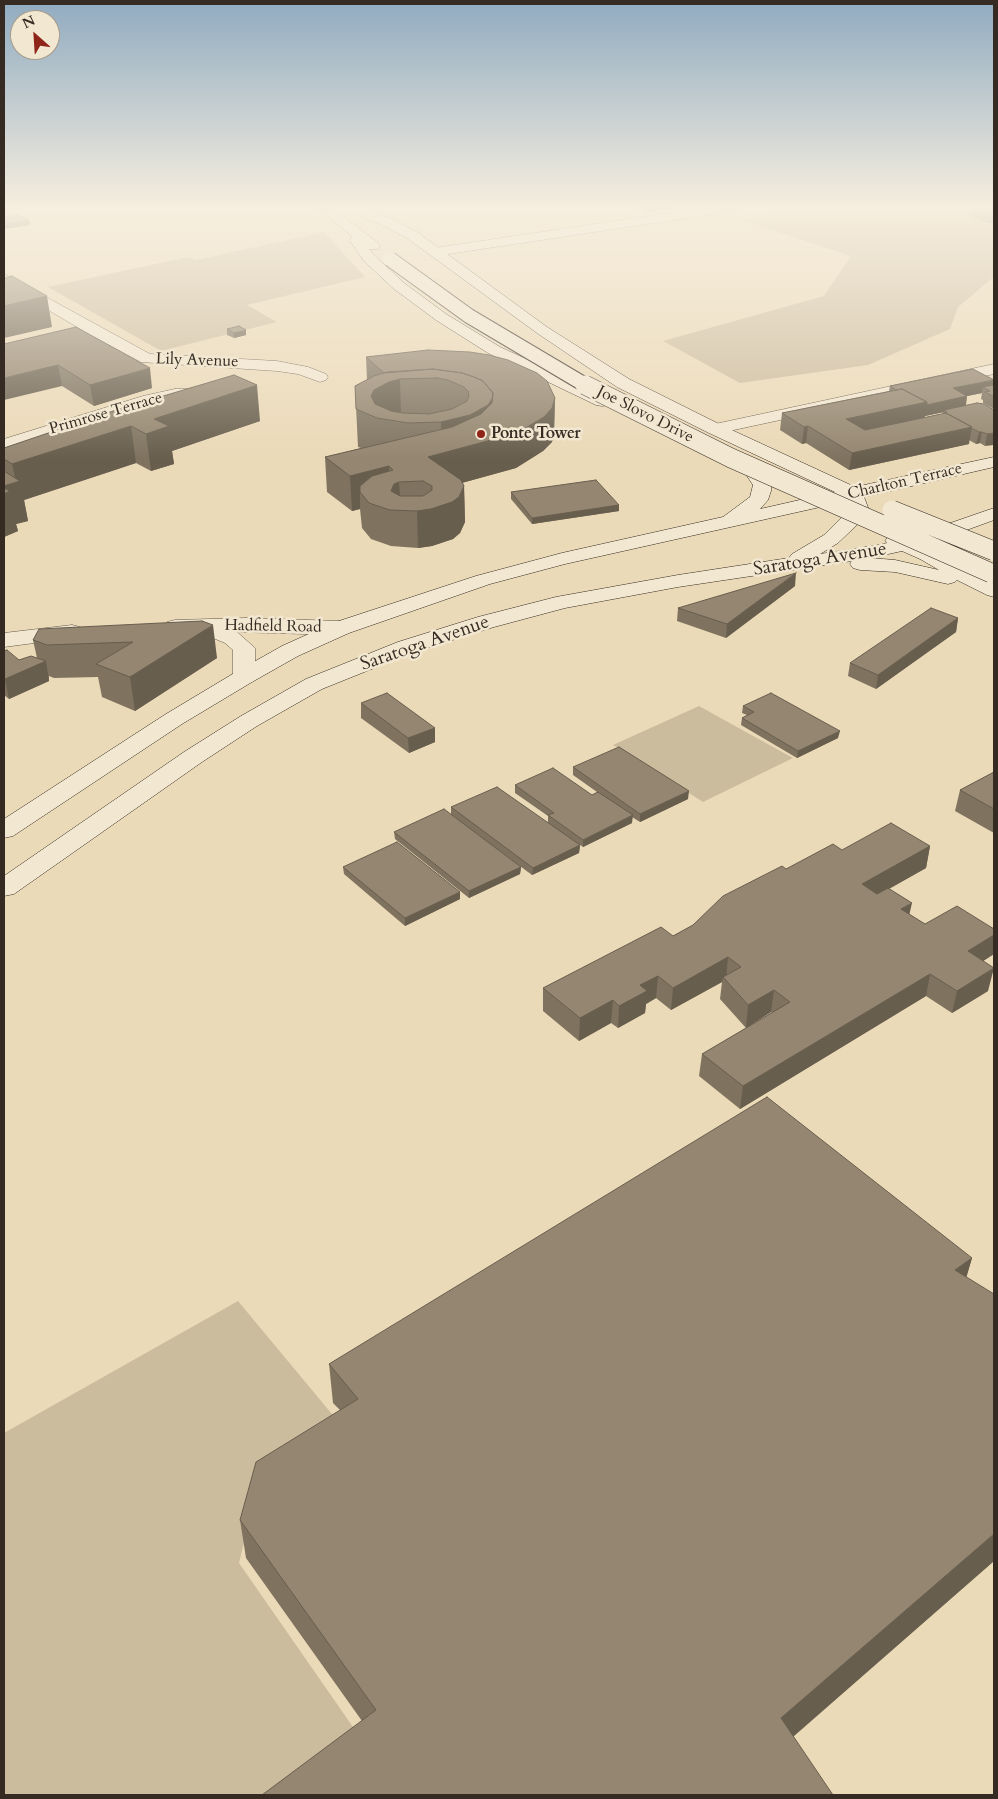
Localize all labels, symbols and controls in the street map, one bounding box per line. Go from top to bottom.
north arrow [10,10,60,60]
text: N [19,11,38,33]
street label: Lily Avenue [155,350,239,372]
street label: Joe Slovo Drive [593,382,697,448]
street label: Primrose Terrace [47,389,165,439]
place label: Ponte Tower [491,424,581,444]
marker: Ponte Tower [475,428,487,440]
street label: Charlton Terrace [846,459,964,505]
street label: Saratoga Avenue [752,538,888,582]
street label: Saratoga Avenue [358,611,492,677]
street label: Hadfield Road [224,617,322,637]

